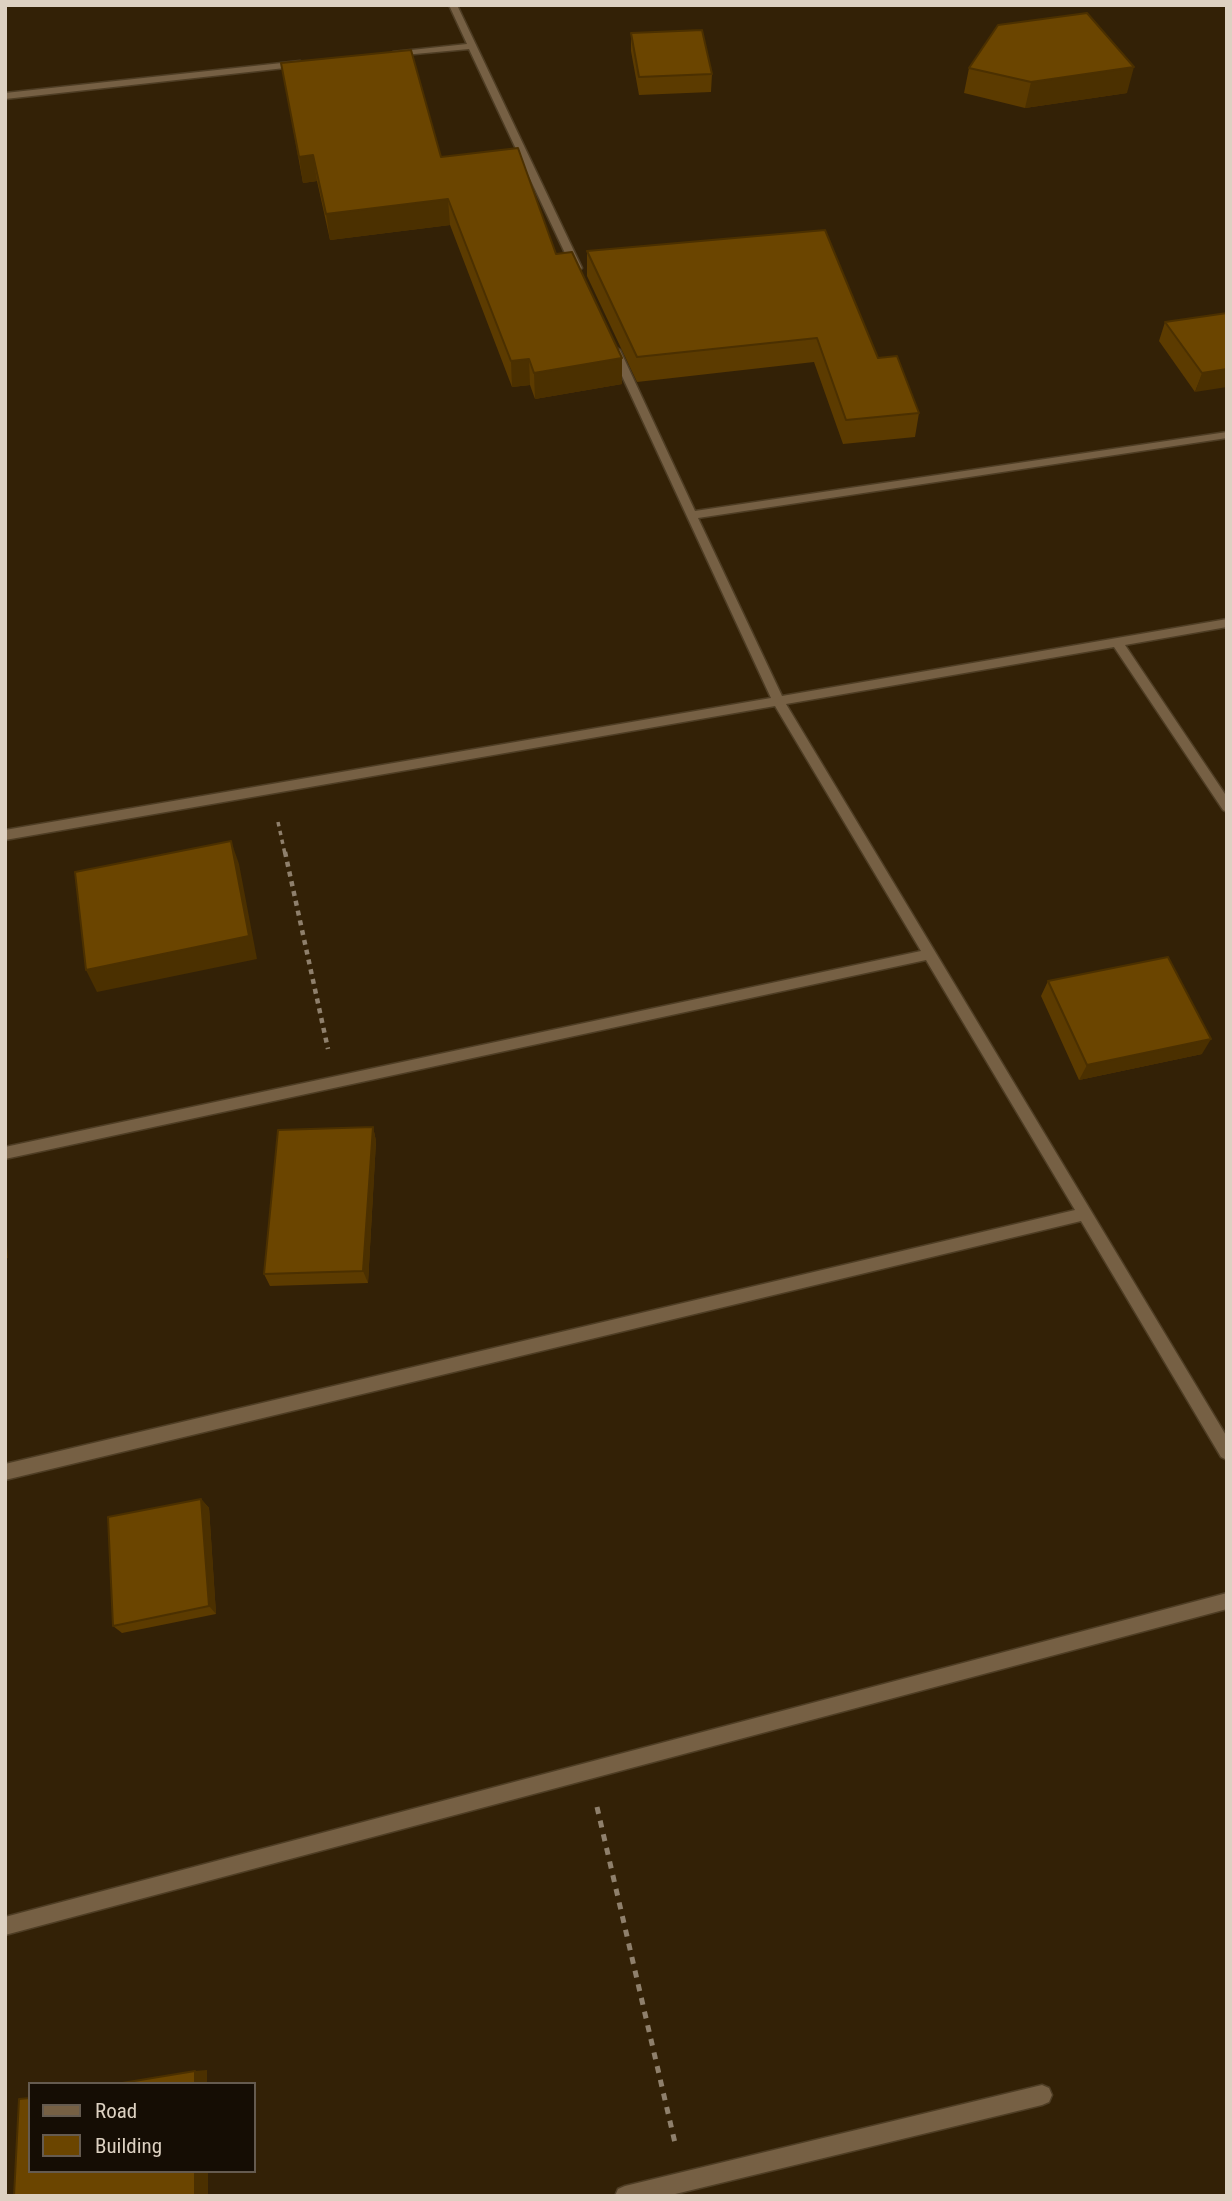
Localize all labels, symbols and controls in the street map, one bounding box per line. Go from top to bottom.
legend [28,2082,256,2173]
text: Road [95,2099,137,2123]
text: Building [95,2134,162,2158]

